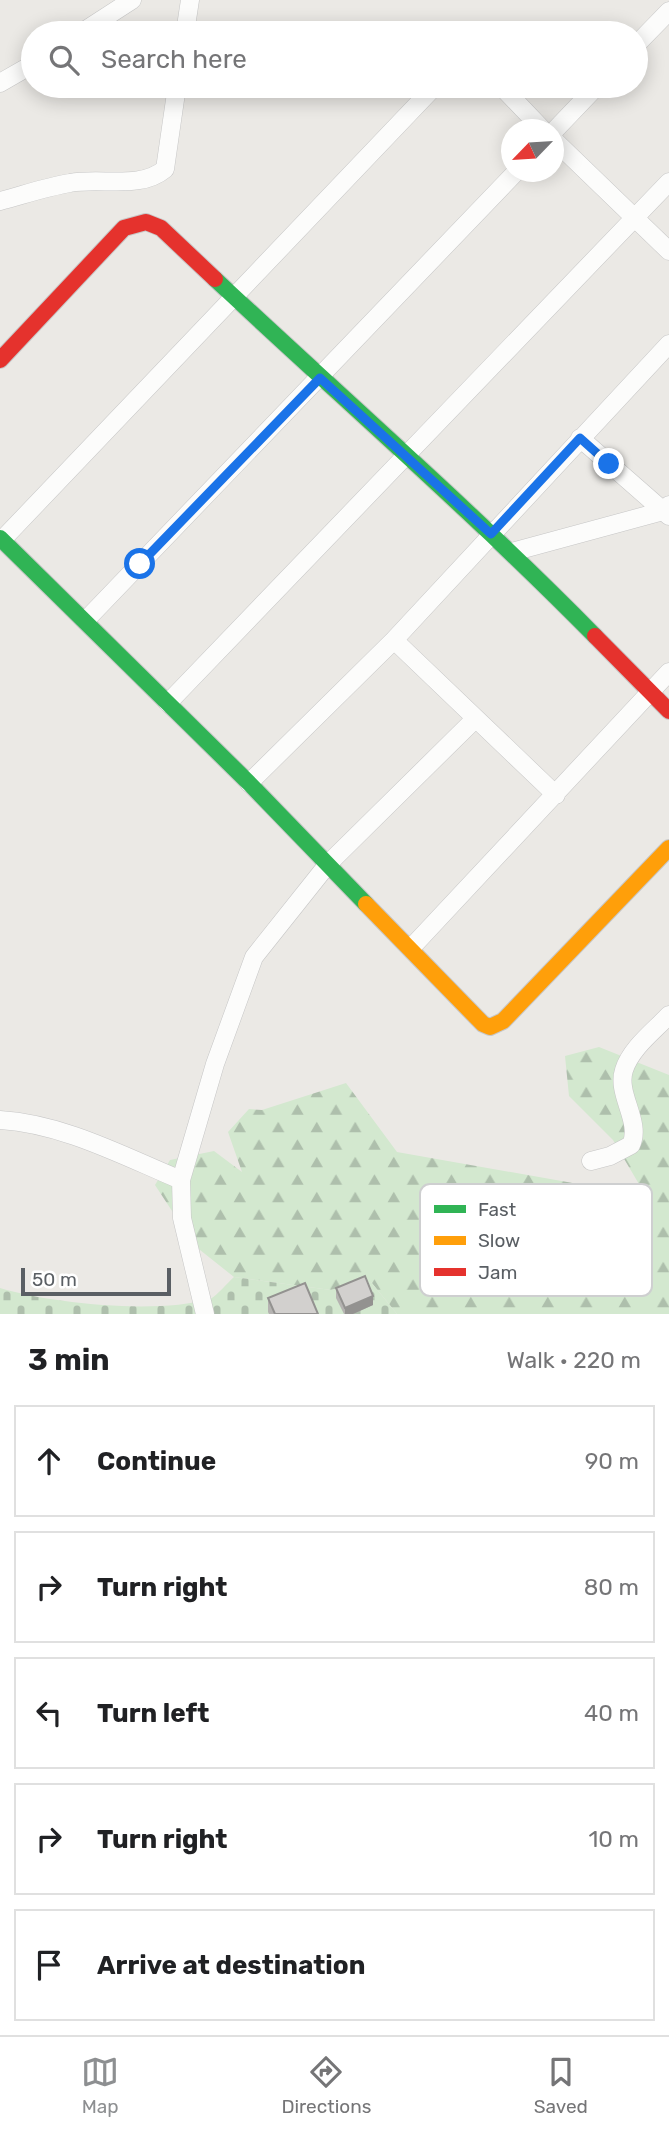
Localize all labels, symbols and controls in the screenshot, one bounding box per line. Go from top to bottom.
search box [21,21,648,98]
icon: search [45,41,83,79]
text: Search here [101,44,247,75]
north arrow [501,119,564,182]
route end [593,448,624,479]
route start [124,548,155,579]
legend [420,1184,652,1296]
text: Fast [478,1198,517,1221]
text: Slow [478,1229,520,1252]
text: Jam [478,1261,517,1284]
scale bar [21,1265,172,1297]
text: 50 m [32,1268,77,1291]
text: 3 min [28,1342,110,1378]
text: Walk · 220 m [507,1346,641,1374]
icon: ahead [30,1442,68,1480]
text: Continue [97,1446,216,1477]
text: 90 m [585,1447,639,1475]
icon: right [30,1568,68,1606]
text: Turn right [97,1572,227,1603]
text: 80 m [584,1573,639,1601]
icon: left [30,1694,68,1732]
text: Turn left [97,1698,209,1729]
text: 40 m [584,1699,639,1727]
icon: right [30,1820,68,1858]
text: Turn right [97,1824,227,1855]
text: 10 m [588,1825,639,1853]
icon: arrive [30,1946,68,1984]
text: Arrive at destination [97,1950,365,1981]
tab: Map [81,2053,119,2118]
tab: Directions [281,2053,371,2118]
tab: Saved [534,2053,588,2118]

